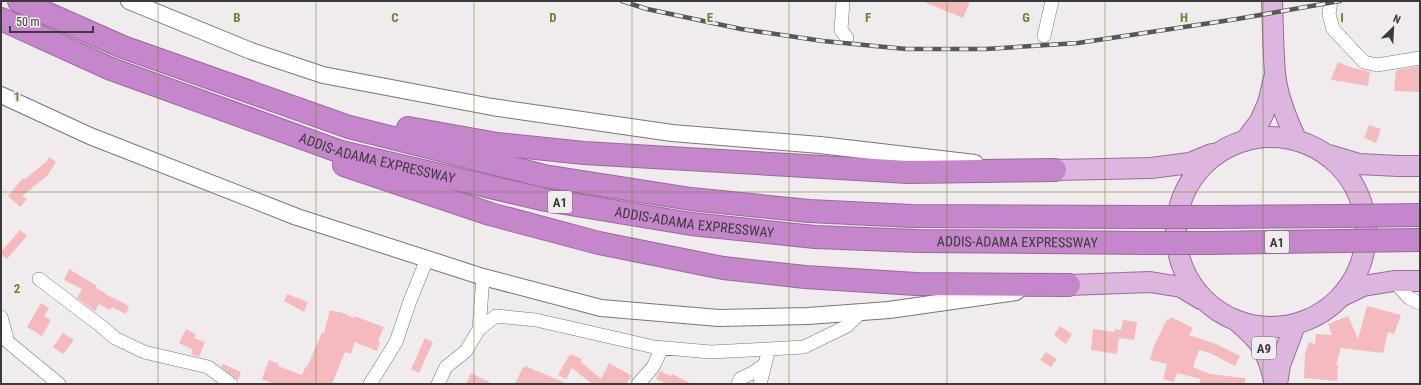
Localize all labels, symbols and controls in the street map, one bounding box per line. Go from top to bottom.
scale bar [10,8,93,34]
north arrow [1373,8,1413,48]
text: B [233,10,241,25]
text: C [391,10,399,25]
text: D [549,10,557,25]
text: E [707,10,714,25]
text: F [865,10,871,25]
text: G [1022,10,1030,25]
text: H [1180,10,1188,25]
text: I [1340,10,1344,25]
text: N [1391,12,1403,27]
text: 50 m [16,15,40,29]
text: 1 [14,89,20,104]
street label: ADDIS-ADAMA EXPRESSWAY [297,130,457,187]
road number: A1 [548,191,572,213]
street label: ADDIS-ADAMA EXPRESSWAY [613,203,776,241]
road number: A1 [1265,231,1289,253]
street label: ADDIS-ADAMA EXPRESSWAY [937,233,1099,251]
text: 2 [14,281,21,296]
road number: A9 [1252,337,1276,359]

